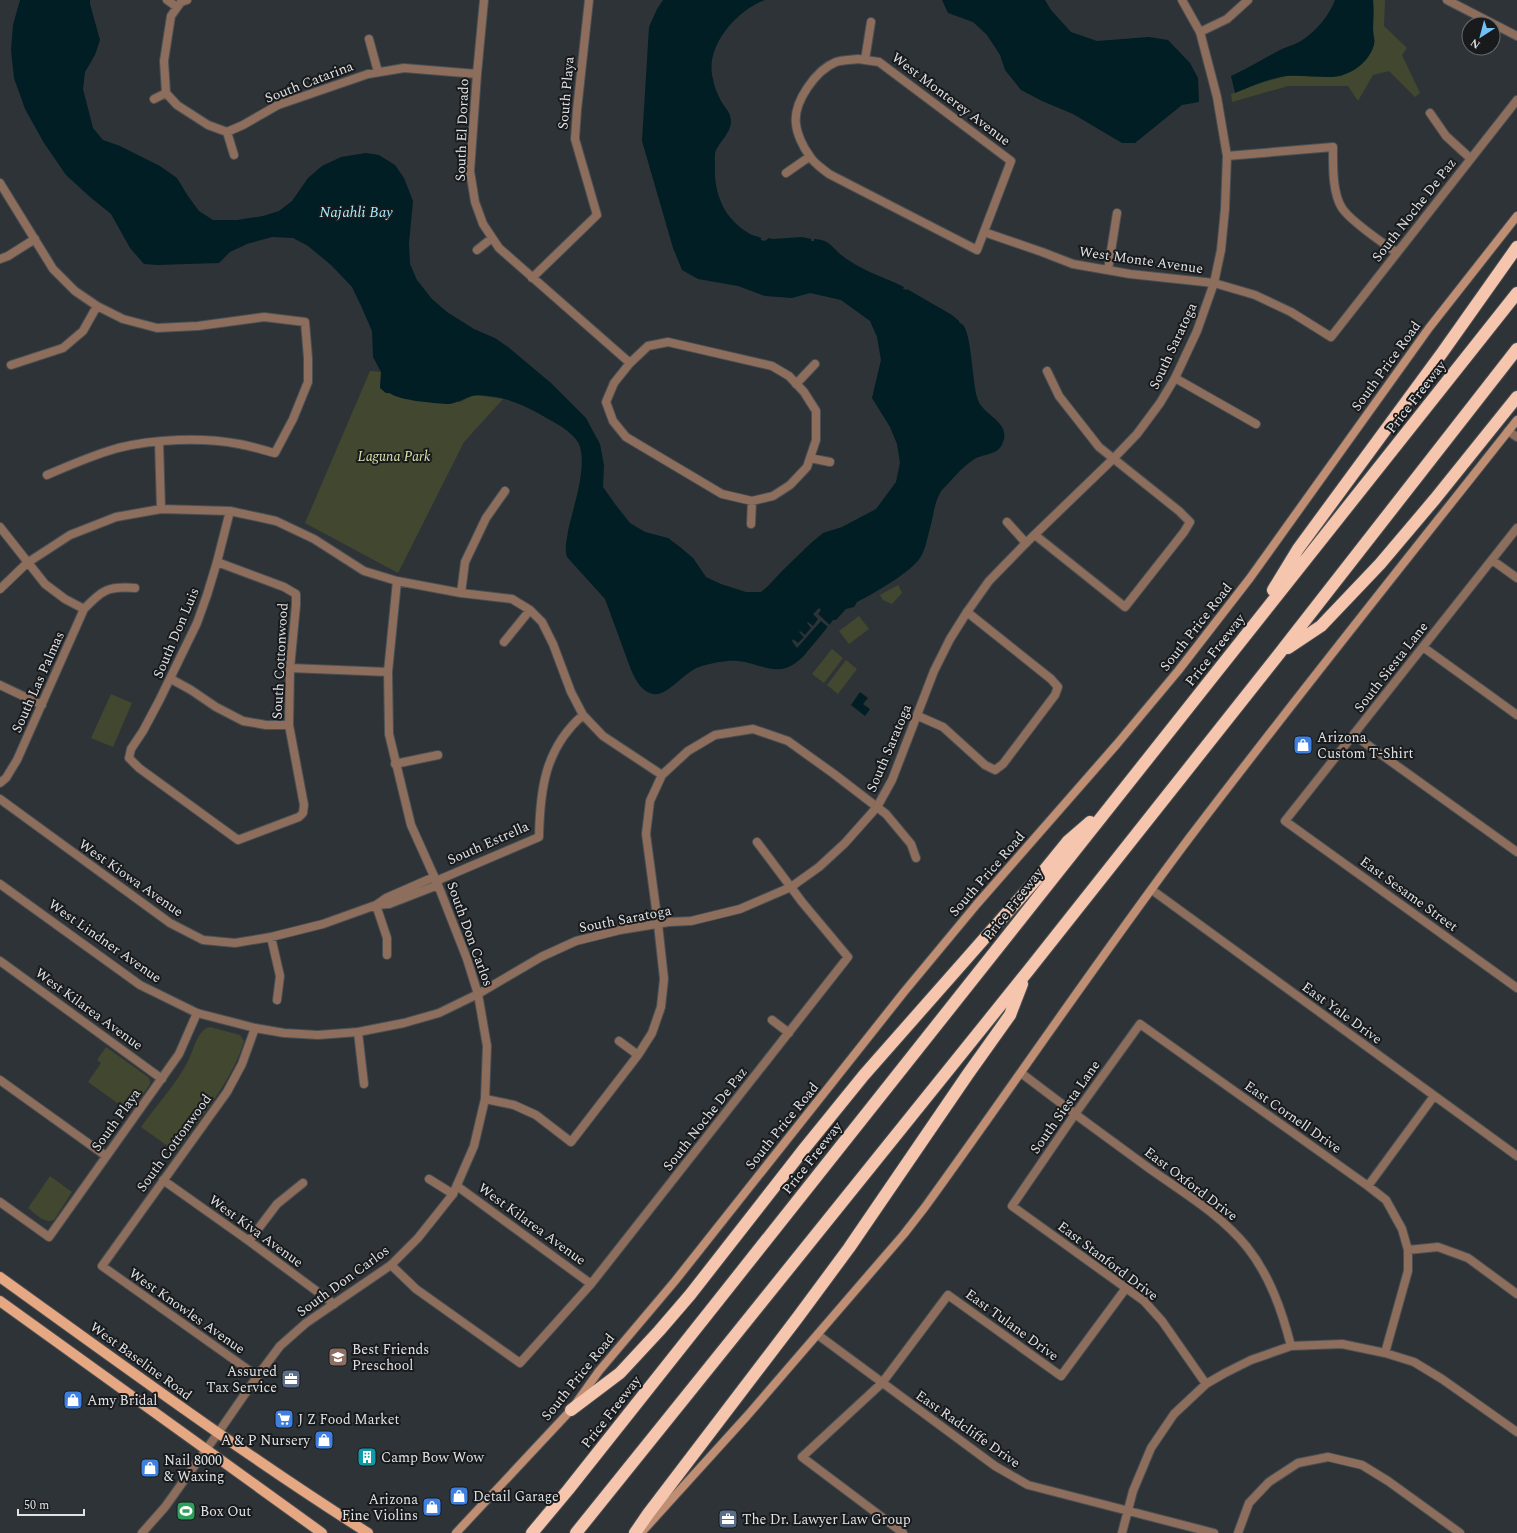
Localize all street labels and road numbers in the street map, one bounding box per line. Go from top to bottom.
street label: West Monterey Avenue [887,47,1015,151]
street label: South Catarina [262,55,357,109]
street label: South Playa [552,56,580,130]
street label: South El Dorado [450,78,474,182]
street label: South Noche De Paz [1367,154,1461,266]
street label: West Monte Avenue [1078,241,1205,279]
street label: South Saratoga [1144,299,1202,393]
street label: South Price Road [1346,316,1426,415]
street label: Price Freeway [1381,355,1452,438]
street label: South Price Road [1155,578,1237,676]
street label: South Don Luis [147,584,205,682]
street label: South Cottonwood [266,602,294,720]
street label: Price Freeway [1180,608,1251,691]
street label: South Siesta Lane [1349,617,1433,717]
street label: South Las Palmas [6,628,70,736]
street label: South Saratoga [861,701,917,795]
street label: South Estrella [444,816,532,870]
street label: South Price Road [944,827,1030,921]
street label: West Kiowa Avenue [74,834,188,922]
street label: East Sesame Street [1356,851,1462,937]
street label: Price Freeway [978,862,1049,945]
street label: South Don Carlos [441,879,499,989]
street label: West Lindner Avenue [44,894,166,988]
street label: South Saratoga [577,900,673,938]
street label: West Kilarea Avenue [31,963,147,1055]
street label: East Yale Drive [1297,977,1387,1050]
street label: South Siesta Lane [1025,1056,1105,1158]
street label: South Noche De Paz [658,1063,752,1175]
street label: East Cornell Drive [1240,1076,1346,1159]
street label: South Price Road [740,1078,824,1174]
street label: South Playa [86,1084,146,1156]
street label: South Cottonwood [131,1090,217,1196]
street label: Price Freeway [777,1116,848,1199]
street label: East Oxford Drive [1140,1142,1242,1226]
street label: West Kilarea Avenue [474,1178,590,1270]
street label: West Kiva Avenue [204,1190,308,1273]
street label: East Stanford Drive [1053,1216,1163,1306]
street label: South Don Carlos [292,1240,394,1322]
street label: West Knowles Avenue [125,1263,250,1359]
street label: East Tulane Drive [961,1284,1063,1366]
street label: West Baseline Road [85,1317,197,1405]
street label: South Price Road [536,1329,620,1425]
street label: Price Freeway [576,1370,647,1453]
street label: East Radcliffe Drive [911,1385,1025,1473]

